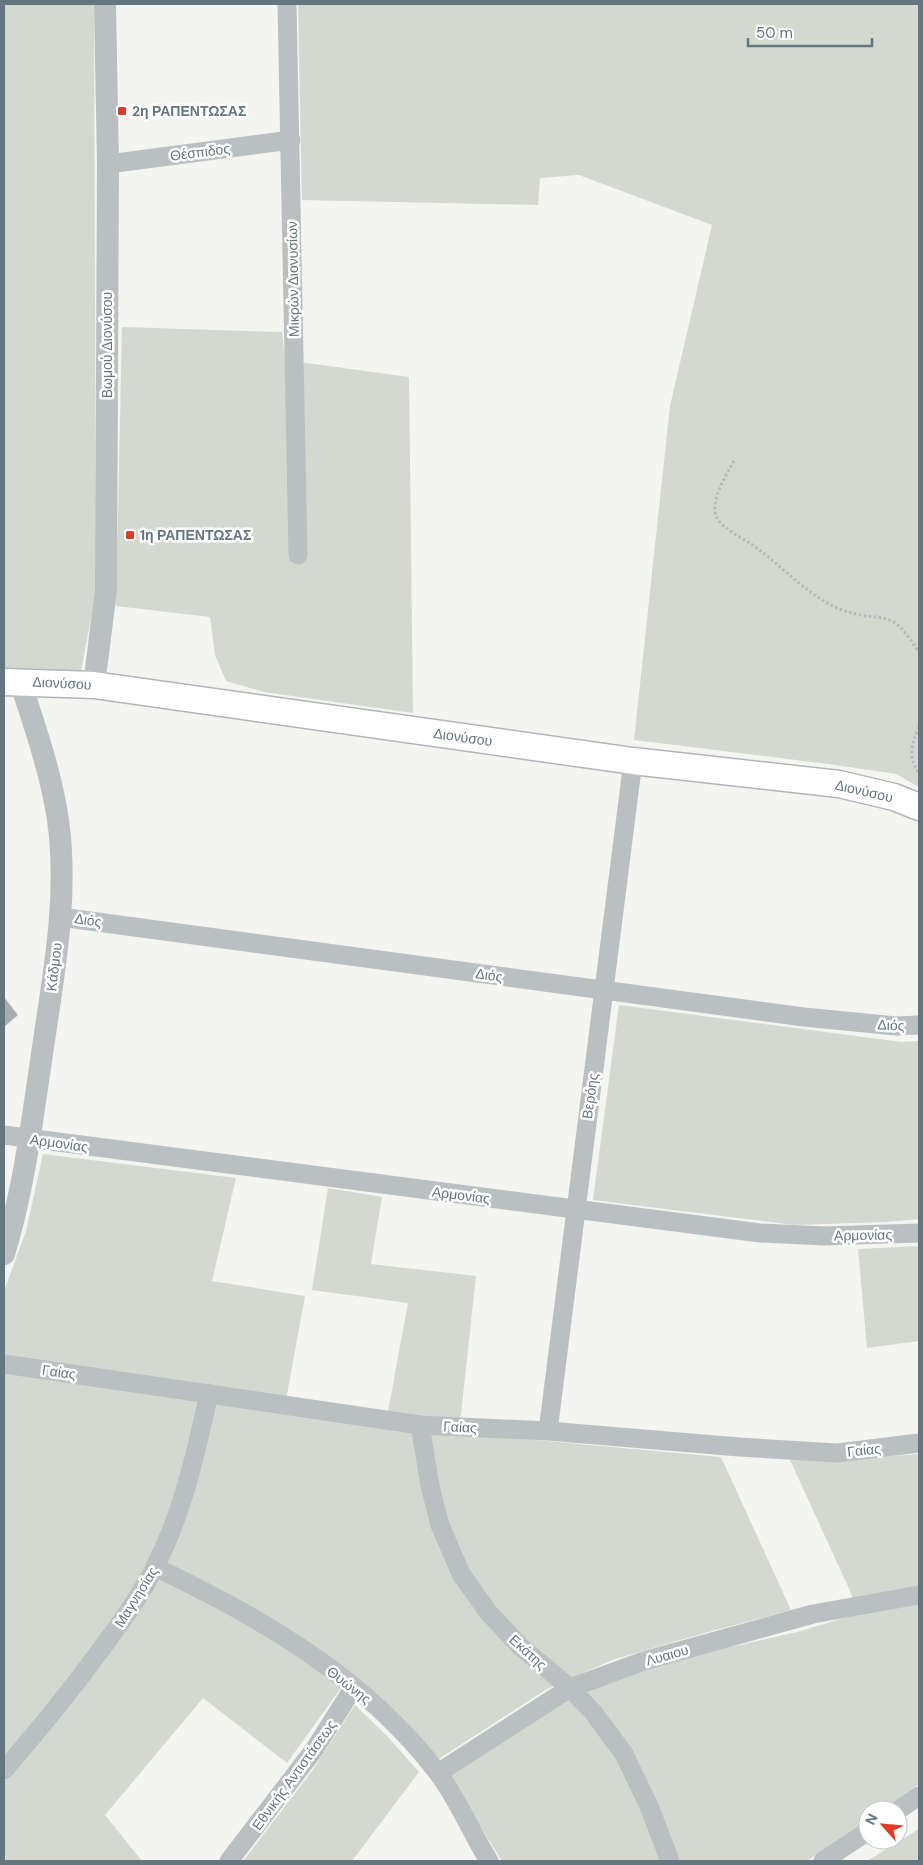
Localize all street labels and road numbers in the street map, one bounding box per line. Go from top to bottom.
street label: Θέσπιδος [169,139,231,165]
street label: Μικρών Διονυσίων [283,221,303,337]
street label: Βωμού Διονύσου [98,292,116,398]
street label: Διονύσου [32,672,92,694]
street label: Διονύσου [433,724,493,750]
street label: Διονύσου [833,776,895,806]
street label: Διός [73,909,103,931]
street label: Κάδμου [42,942,66,992]
street label: Διός [474,964,504,986]
street label: Διός [877,1015,905,1035]
street label: Βερόης [578,1072,602,1120]
street label: Αρμονίας [29,1130,89,1156]
street label: Αρμονίας [431,1183,491,1208]
street label: Αρμονίας [834,1225,892,1245]
street label: Γαίας [41,1361,77,1383]
street label: Γαίας [443,1417,478,1437]
street label: Γαίας [846,1439,882,1461]
street label: Μαγνησίας [110,1563,162,1631]
street label: Εκάτης [506,1630,551,1674]
street label: Λυαιου [644,1640,690,1670]
street label: Θυώνης [323,1662,375,1708]
street label: Εθνικής Αντιστάσεως [248,1716,340,1834]

